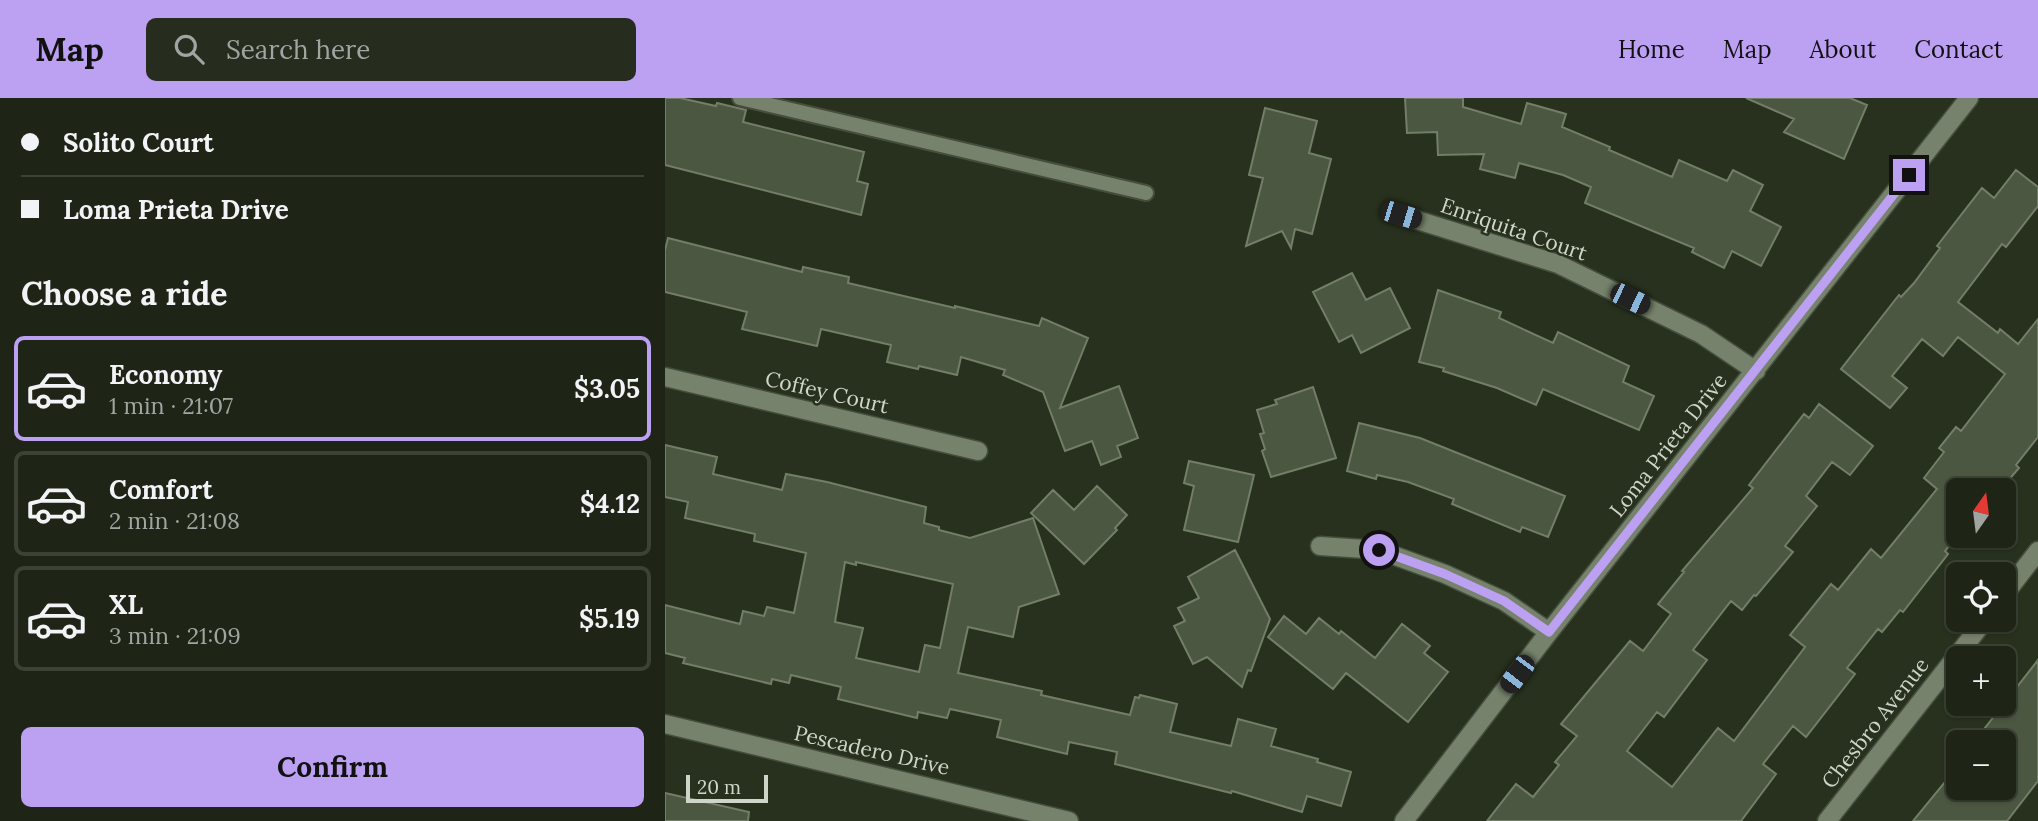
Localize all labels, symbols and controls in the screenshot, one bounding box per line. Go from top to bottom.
search box [146,18,636,81]
text: Map [35,28,104,70]
icon: search [170,30,208,68]
text: Search here [226,33,370,66]
text: Home [1618,34,1685,65]
text: Map [1723,34,1772,65]
text: About [1810,34,1876,65]
text: Contact [1914,34,2003,65]
text: Solito Court [63,126,214,159]
route end [1893,159,1925,191]
street label: Enriquita Court [1437,191,1592,267]
text: Loma Prieta Drive [63,193,289,226]
car [1378,199,1425,231]
text: Choose a ride [21,273,228,314]
car [1607,280,1654,318]
icon: car [25,357,88,420]
text: Economy [109,358,222,391]
street label: Coffey Court [763,365,892,420]
street label: Loma Prieta Drive [1603,368,1733,522]
text: $3.05 [574,372,640,405]
text: 1 min · 21:07 [109,391,233,420]
icon: car [25,472,88,535]
text: Comfort [109,473,213,506]
north arrow [1946,478,2016,548]
map controls [1946,478,2016,800]
text: $4.12 [580,487,640,520]
text: 2 min · 21:08 [109,506,240,535]
route start [1363,534,1395,566]
button: locate [1946,562,2016,632]
icon: car [25,587,88,650]
text: XL [109,588,143,621]
text: $5.19 [579,602,640,635]
text: 3 min · 21:09 [109,621,241,650]
button: + [1946,646,2016,716]
car [1496,651,1539,697]
street label: Chesbro Avenue [1816,652,1934,794]
street label: Pescadero Drive [792,719,952,781]
button: Confirm [21,727,644,807]
button: − [1946,730,2016,800]
scale bar [686,772,768,804]
text: 20 m [697,775,741,799]

